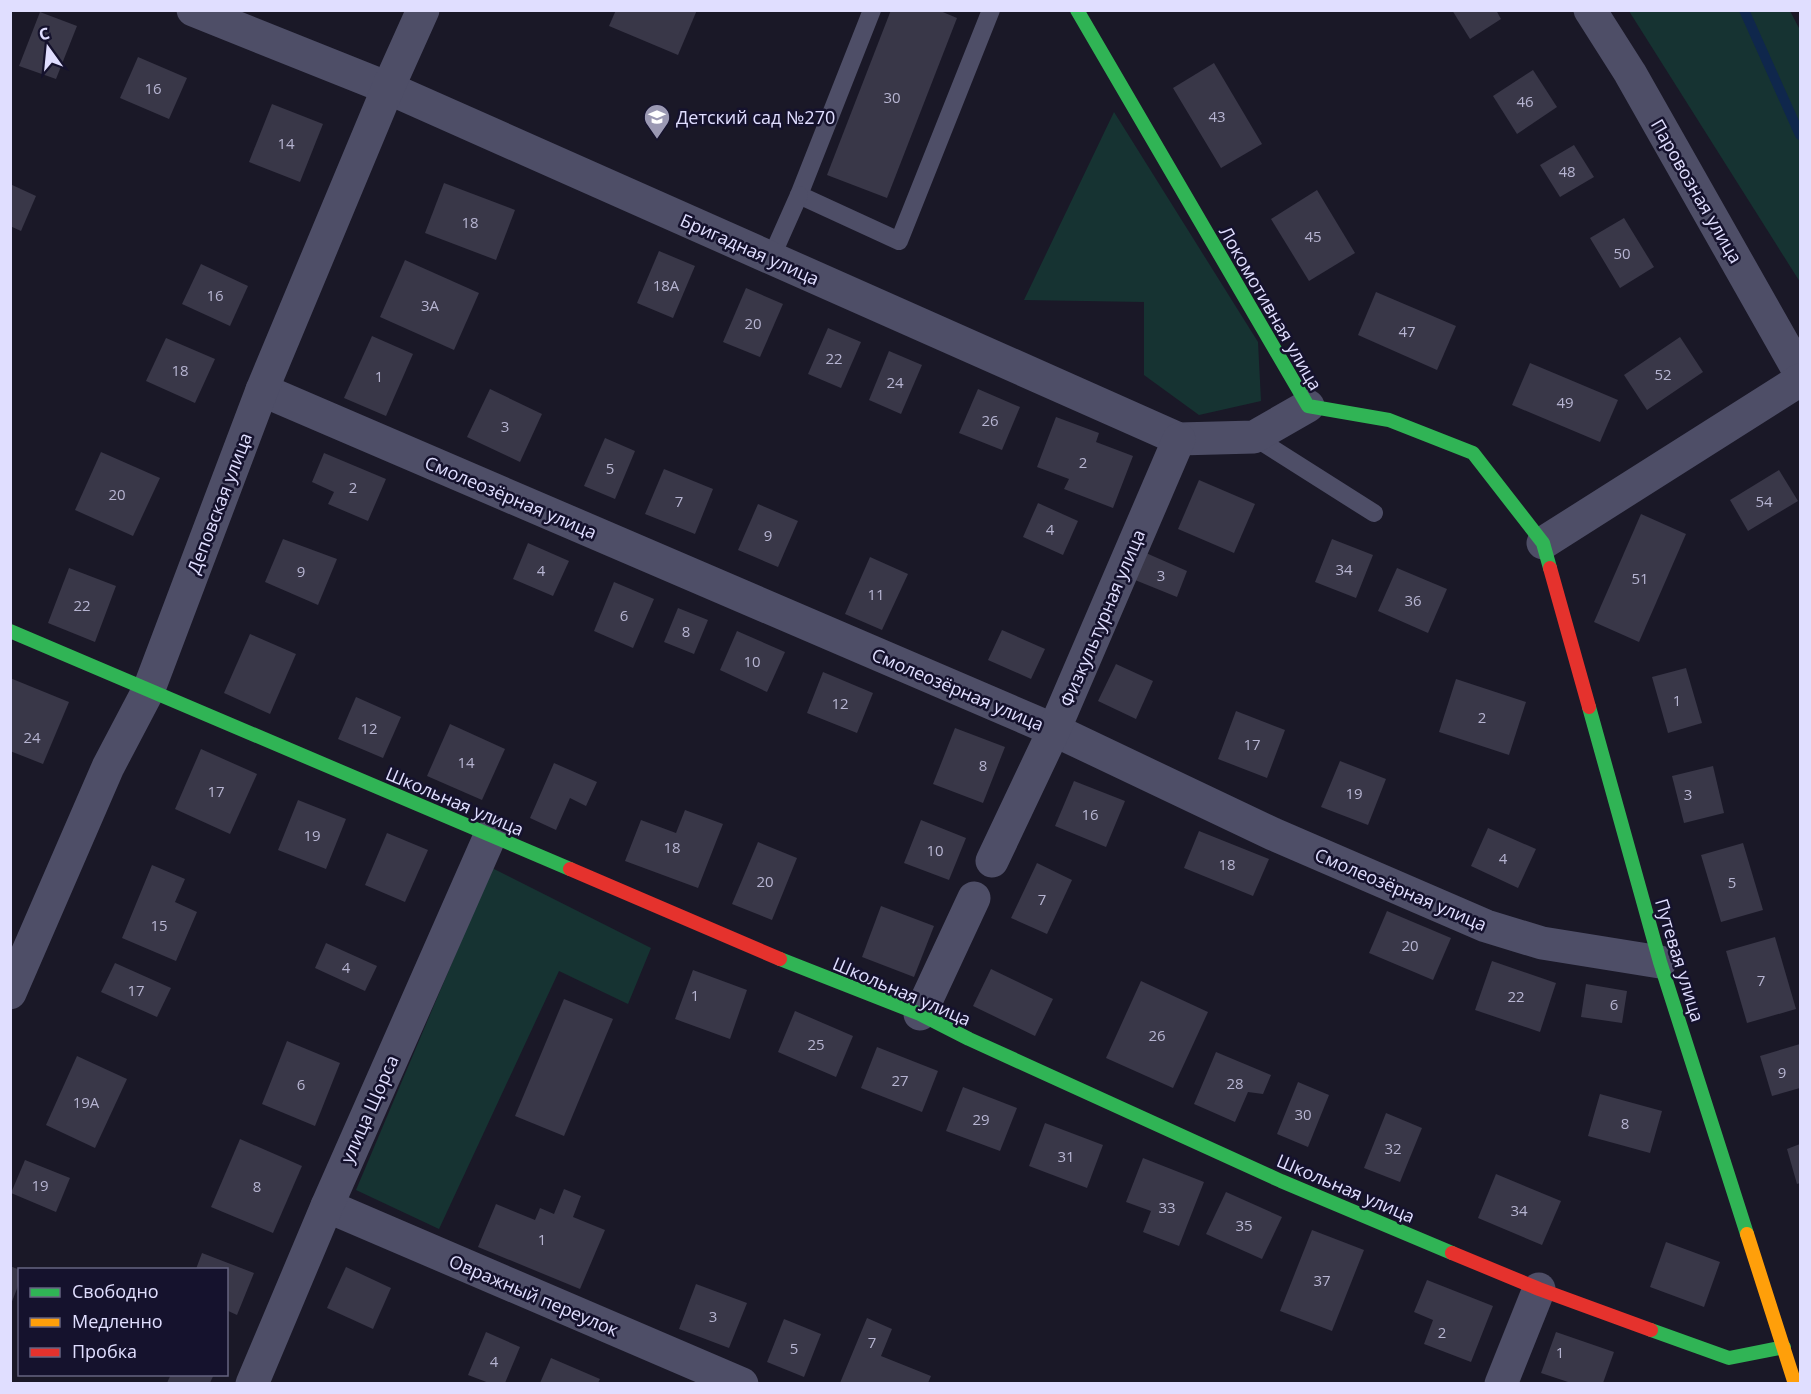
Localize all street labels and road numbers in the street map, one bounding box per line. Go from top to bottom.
street label: Паровозная улица [1646,114,1748,268]
street label: Бригадная улица [677,208,823,290]
street label: Локомотивная улица [1214,221,1328,395]
street label: Деповская улица [181,429,257,577]
street label: Смолеозёрная улица [421,450,601,544]
street label: Физкультурная улица [1054,526,1150,710]
street label: Смолеозёрная улица [868,642,1048,736]
street label: Школьная улица [382,761,528,841]
street label: Смолеозёрная улица [1311,842,1491,936]
street label: Путевая улица [1650,895,1710,1025]
street label: Школьная улица [829,951,975,1031]
street label: улица Щорса [334,1051,404,1167]
street label: Школьная улица [1273,1148,1419,1228]
street label: Овражный переулок [446,1248,623,1342]

